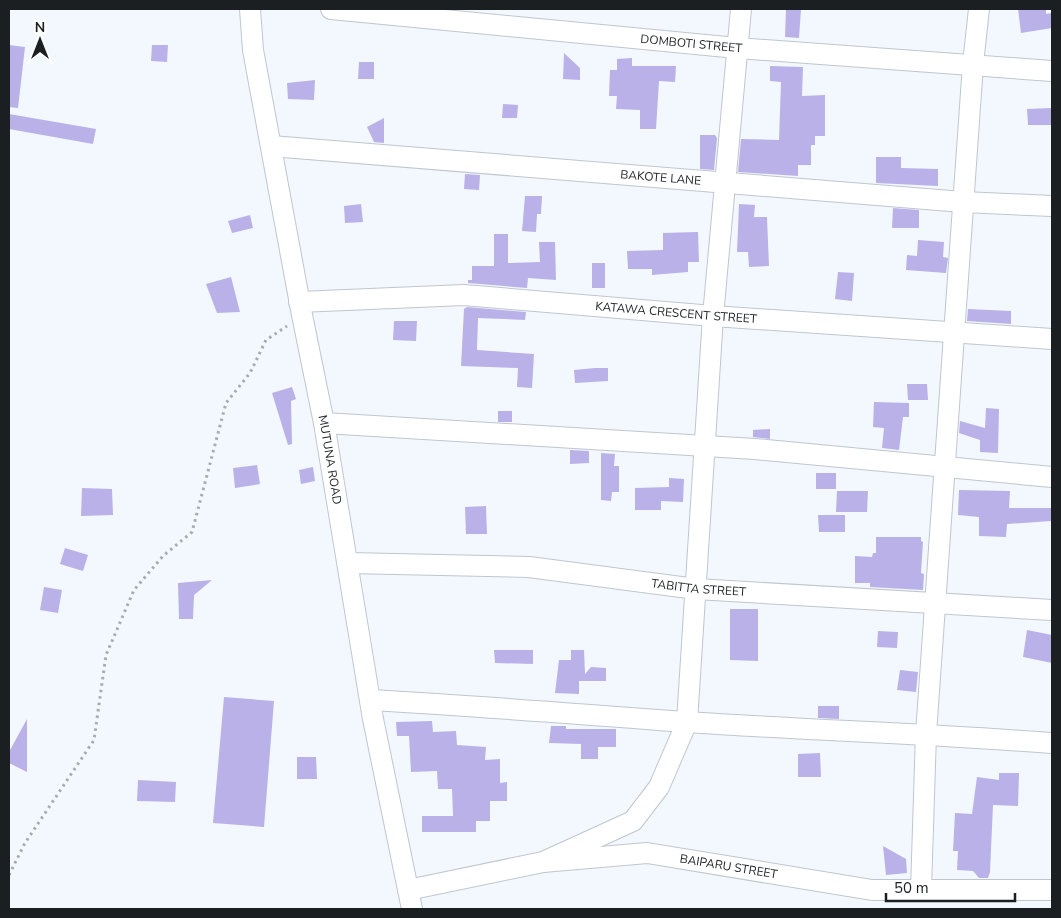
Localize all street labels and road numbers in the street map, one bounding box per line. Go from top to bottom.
street label: DOMBOTI STREET [640,31,744,56]
street label: BAKOTE LANE [620,166,702,189]
street label: KATAWA CRESCENT STREET [595,298,758,327]
street label: MUTUNA ROAD [315,414,345,506]
street label: TABITTA STREET [650,575,747,600]
street label: BAIPARU STREET [679,851,779,882]

